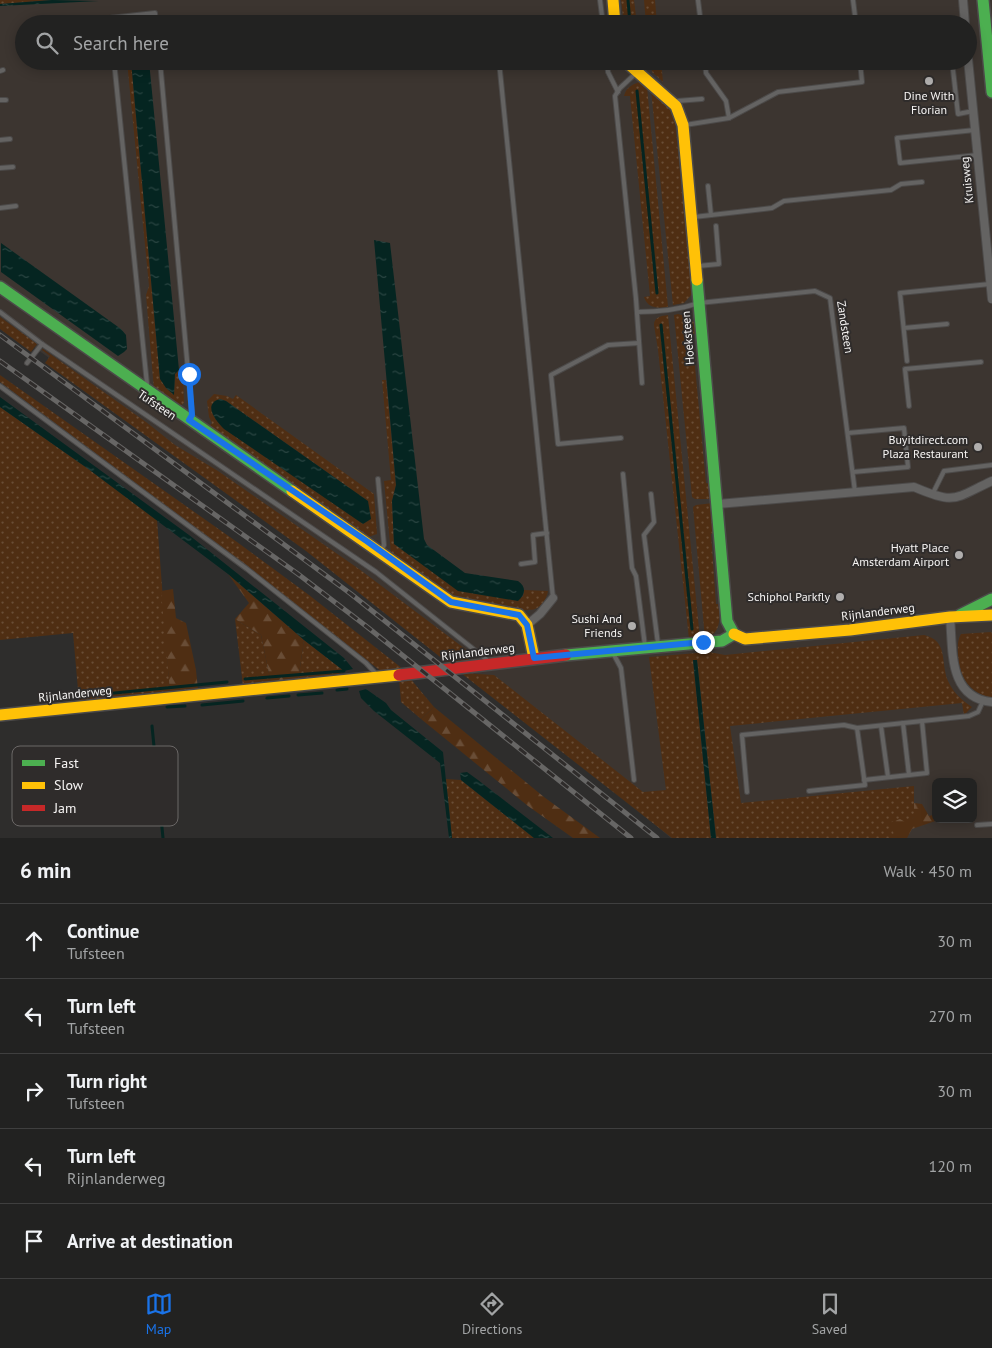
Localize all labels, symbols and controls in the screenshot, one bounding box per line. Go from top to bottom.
search box [15,15,977,70]
icon: search [33,29,61,57]
text: Search here [73,31,169,55]
marker: Dine With Florian [923,75,935,87]
place label: Dine With Florian [904,88,954,117]
street label: Kruisweg [957,156,976,204]
street label: Zandsteen [834,300,857,354]
street label: Hoeksteen [678,311,697,366]
route start [178,363,201,386]
street label: Tufsteen [135,386,179,423]
place label: Buyitdirect.com Plaza Restaurant [882,432,968,461]
marker: Buyitdirect.com Plaza Restaurant [972,441,984,453]
place label: Hyatt Place Amsterdam Airport [852,540,949,569]
marker: Hyatt Place Amsterdam Airport [953,549,965,561]
place label: Schiphol Parkfly [748,589,830,604]
marker: Schiphol Parkfly [834,591,846,603]
street label: Rijnlanderweg [840,600,916,623]
place label: Sushi And Friends [571,611,622,640]
marker: Sushi And Friends [626,620,638,632]
route end [692,631,715,654]
street label: Rijnlanderweg [440,640,516,663]
street label: Rijnlanderweg [37,682,112,705]
legend [12,746,178,826]
text: Fast [54,754,79,772]
text: Slow [54,776,84,794]
map controls [932,778,977,823]
button: layers [932,778,977,823]
text: Jam [53,799,76,817]
text: 6 min [20,857,71,884]
text: Walk · 450 m [883,861,972,881]
text: Continue [67,919,139,943]
icon: ahead [20,927,48,955]
text: 30 m [937,931,972,951]
text: Tufsteen [67,943,125,963]
text: Turn left [67,994,136,1018]
icon: left [20,1002,48,1030]
text: 270 m [929,1006,972,1026]
text: Tufsteen [67,1018,125,1038]
text: Turn right [67,1069,147,1093]
icon: right [20,1077,48,1105]
text: 30 m [937,1081,972,1101]
text: Tufsteen [67,1093,125,1113]
text: Turn left [67,1144,136,1168]
icon: left [20,1152,48,1180]
text: 120 m [929,1156,972,1176]
text: Rijnlanderweg [67,1168,166,1188]
icon: arrive [20,1227,48,1255]
text: Arrive at destination [67,1229,233,1253]
tab: Map [145,1290,173,1338]
tab: Directions [462,1290,522,1338]
tab: Saved [812,1290,847,1338]

